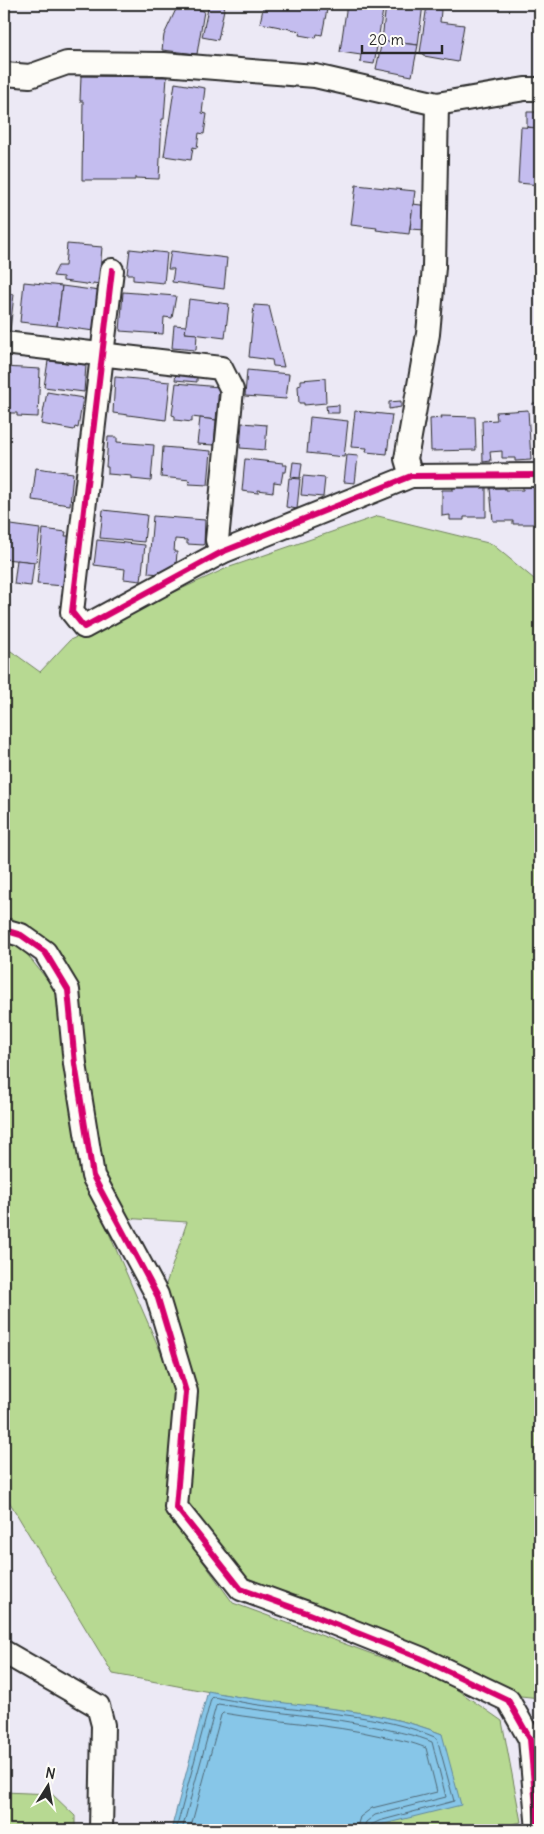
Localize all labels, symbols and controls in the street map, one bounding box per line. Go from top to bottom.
scale bar [362,22,442,54]
text: 20 m [369,30,404,49]
north arrow [22,1762,72,1812]
text: N [44,1763,57,1783]

